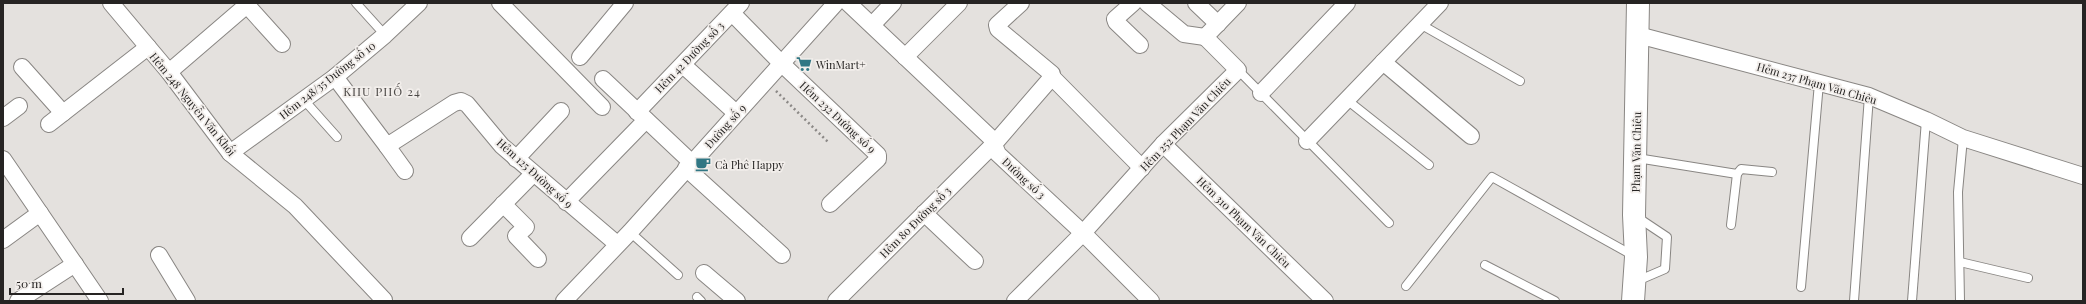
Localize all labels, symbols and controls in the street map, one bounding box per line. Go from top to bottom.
street label: Hẻm 42 Đường số 3 [650,17,727,96]
street label: Hẻm 248/35 Đường số 10 [275,37,379,122]
street label: Hẻm 248 Nguyễn Văn Khối [147,48,240,159]
supermarket icon: WinMart+ [795,55,813,73]
place label: WinMart+ [815,57,866,72]
street label: Hẻm 237 Phạm Văn Chiêu [1755,59,1879,107]
street label: Hẻm 252 Phạm Văn Chiêu [1136,73,1234,174]
street label: Hẻm 232 Đường số 9 [797,77,880,157]
district label: KHU PHỐ 24 [343,82,421,99]
street label: Đường số 9 [700,100,749,151]
street label: Phạm Văn Chiêu [1628,111,1644,192]
street label: Hẻm 125 Đường số 9 [494,134,577,211]
street label: Đường số 3 [999,153,1050,202]
cafe icon: Cà Phê Happy [694,155,712,173]
place label: Cà Phê Happy [715,157,784,172]
street label: Hẻm 310 Phạm Văn Chiêu [1194,173,1295,271]
street label: Hẻm 80 Đường số 3 [875,182,954,261]
scale bar [10,270,123,296]
text: 50 m [16,275,42,291]

